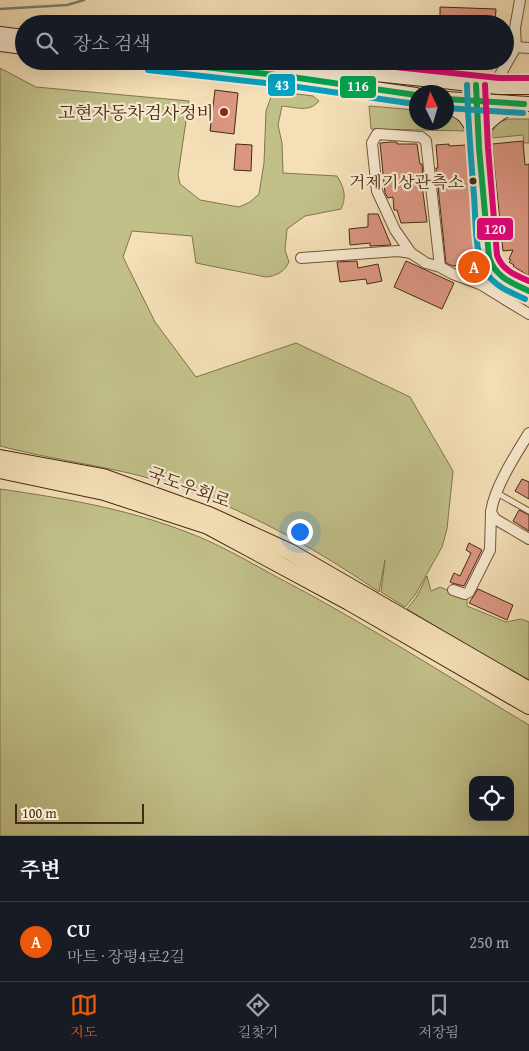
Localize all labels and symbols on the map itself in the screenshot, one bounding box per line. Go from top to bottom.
line badge: 43 [267,73,296,97]
text: 43 [275,75,289,95]
line badge: 116 [339,75,377,99]
text: 116 [347,76,369,96]
north arrow [409,85,454,130]
place label: 고현자동차검사정비 [58,99,214,126]
marker: 고현자동차검사정비 [218,106,230,118]
place label: 거제기상관측소 [349,169,465,194]
marker: 거제기상관측소 [468,176,478,186]
line badge: 120 [476,217,514,241]
text: 120 [484,219,506,239]
pin: A [458,248,490,286]
street label: 국도우회로 [144,459,234,515]
your location [287,519,313,545]
scale bar [15,801,144,824]

